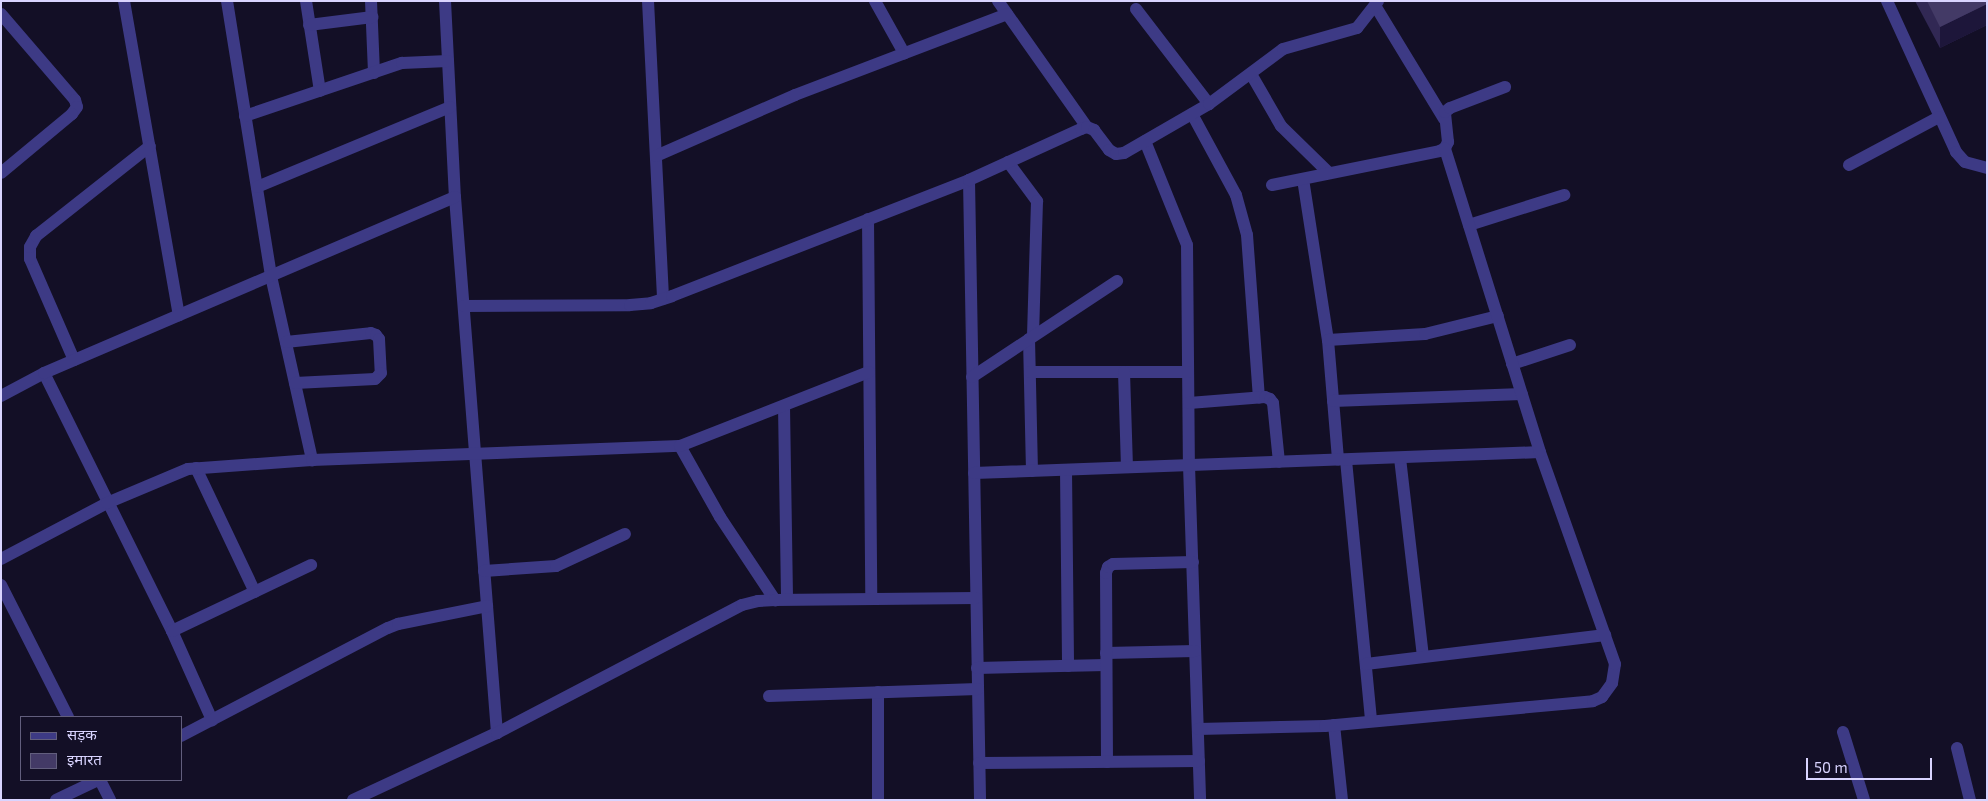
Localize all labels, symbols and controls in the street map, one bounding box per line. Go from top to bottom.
legend [20,716,182,781]
text: सड़क [67,725,97,743]
scale bar [1808,748,1934,780]
text: इमारत [67,750,102,768]
text: 50 m [1814,758,1848,776]

